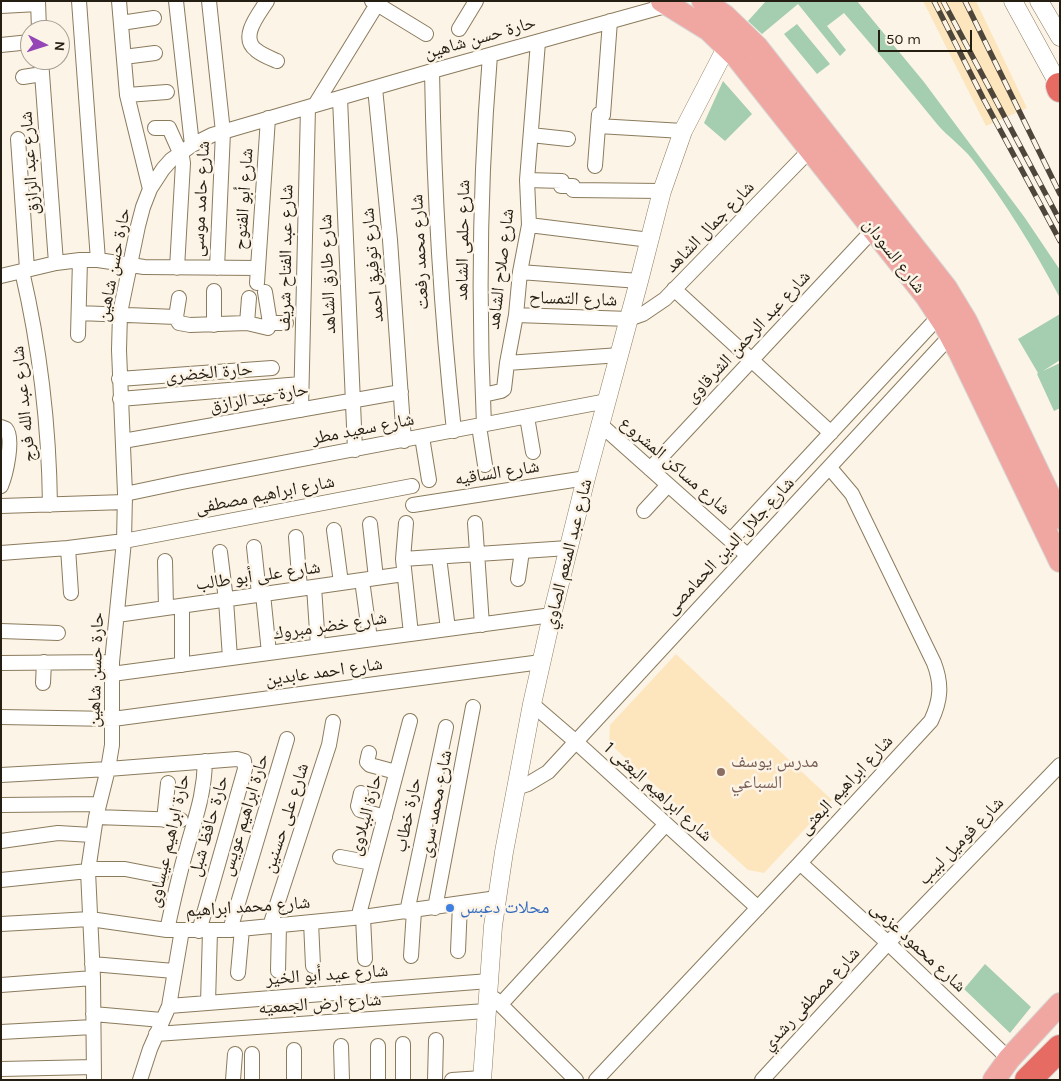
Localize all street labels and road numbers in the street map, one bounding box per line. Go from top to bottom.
street label: حارة حسن شاهين [422,12,538,64]
street label: شارع عبد الرازق [16,110,44,216]
street label: شارع حامد موسى [187,140,215,258]
street label: شارع أبو الفتوح [230,147,258,251]
street label: شارع جمال الشاهد [661,177,759,277]
street label: شارع حلمى الشاهد [451,179,475,301]
street label: شارع عبد الفتاح شريف [274,184,298,332]
street label: شارع محمد رفعت [406,194,434,310]
street label: حارة حسن شاهين [92,206,136,324]
street label: شارع توفيق احمد [357,207,389,323]
street label: شارع صلاح الشاهد [483,207,519,331]
street label: شارع طارق الشاهد [315,214,341,334]
street label: شارع السودان [858,214,930,298]
street label: شارع عبد الرحمن الشرقاوى [681,266,815,408]
street label: شارع التمساح [528,287,618,311]
street label: شارع عبد الله فرج [7,345,41,463]
street label: حارة الخضرى [165,358,253,388]
street label: حارة عبد الرازق [208,379,310,417]
street label: شارع سعيد مطر [310,408,416,450]
street label: شارع مساكن المشروع [615,412,735,520]
street label: شارع الساقيه [453,456,541,490]
street label: شارع ابراهيم مصطفى [193,471,337,519]
street label: شارع جلال الدين الحمامصى [661,473,799,619]
street label: شارع عبد المنعم الصاوي [539,477,597,631]
street label: شارع على أبو طالب [194,557,322,595]
street label: شارع خضر مبروك [272,607,388,645]
street label: حارة حسن شاهين [83,612,109,728]
street label: شارع احمد عابدين [264,653,384,691]
street label: شارع ابراهيم البعثى [794,731,898,839]
street label: شارع ابراهيم البعثى 1 [599,738,717,846]
street label: شارع محمد سرى [415,748,457,860]
street label: حارة ابراهيم عويس [216,751,274,879]
street label: شارع على حسنين [258,760,314,876]
street label: حارة ابراهيم عيساوى [143,772,195,910]
street label: حارة الببلاوى [345,772,387,858]
street label: حارة حافظ شبل [184,773,234,879]
street label: حارة خطاب [390,776,426,854]
street label: شارع فوميل لبيب [914,792,1008,890]
street label: شارع محمد ابراهيم [185,892,311,922]
street label: شارع محمود عزمى [866,897,970,997]
street label: شارع مصطفى رشدي [757,943,865,1055]
street label: شارع عيد أبو الخير [265,960,389,990]
street label: شارع ارض الجمعيه [258,989,382,1019]

